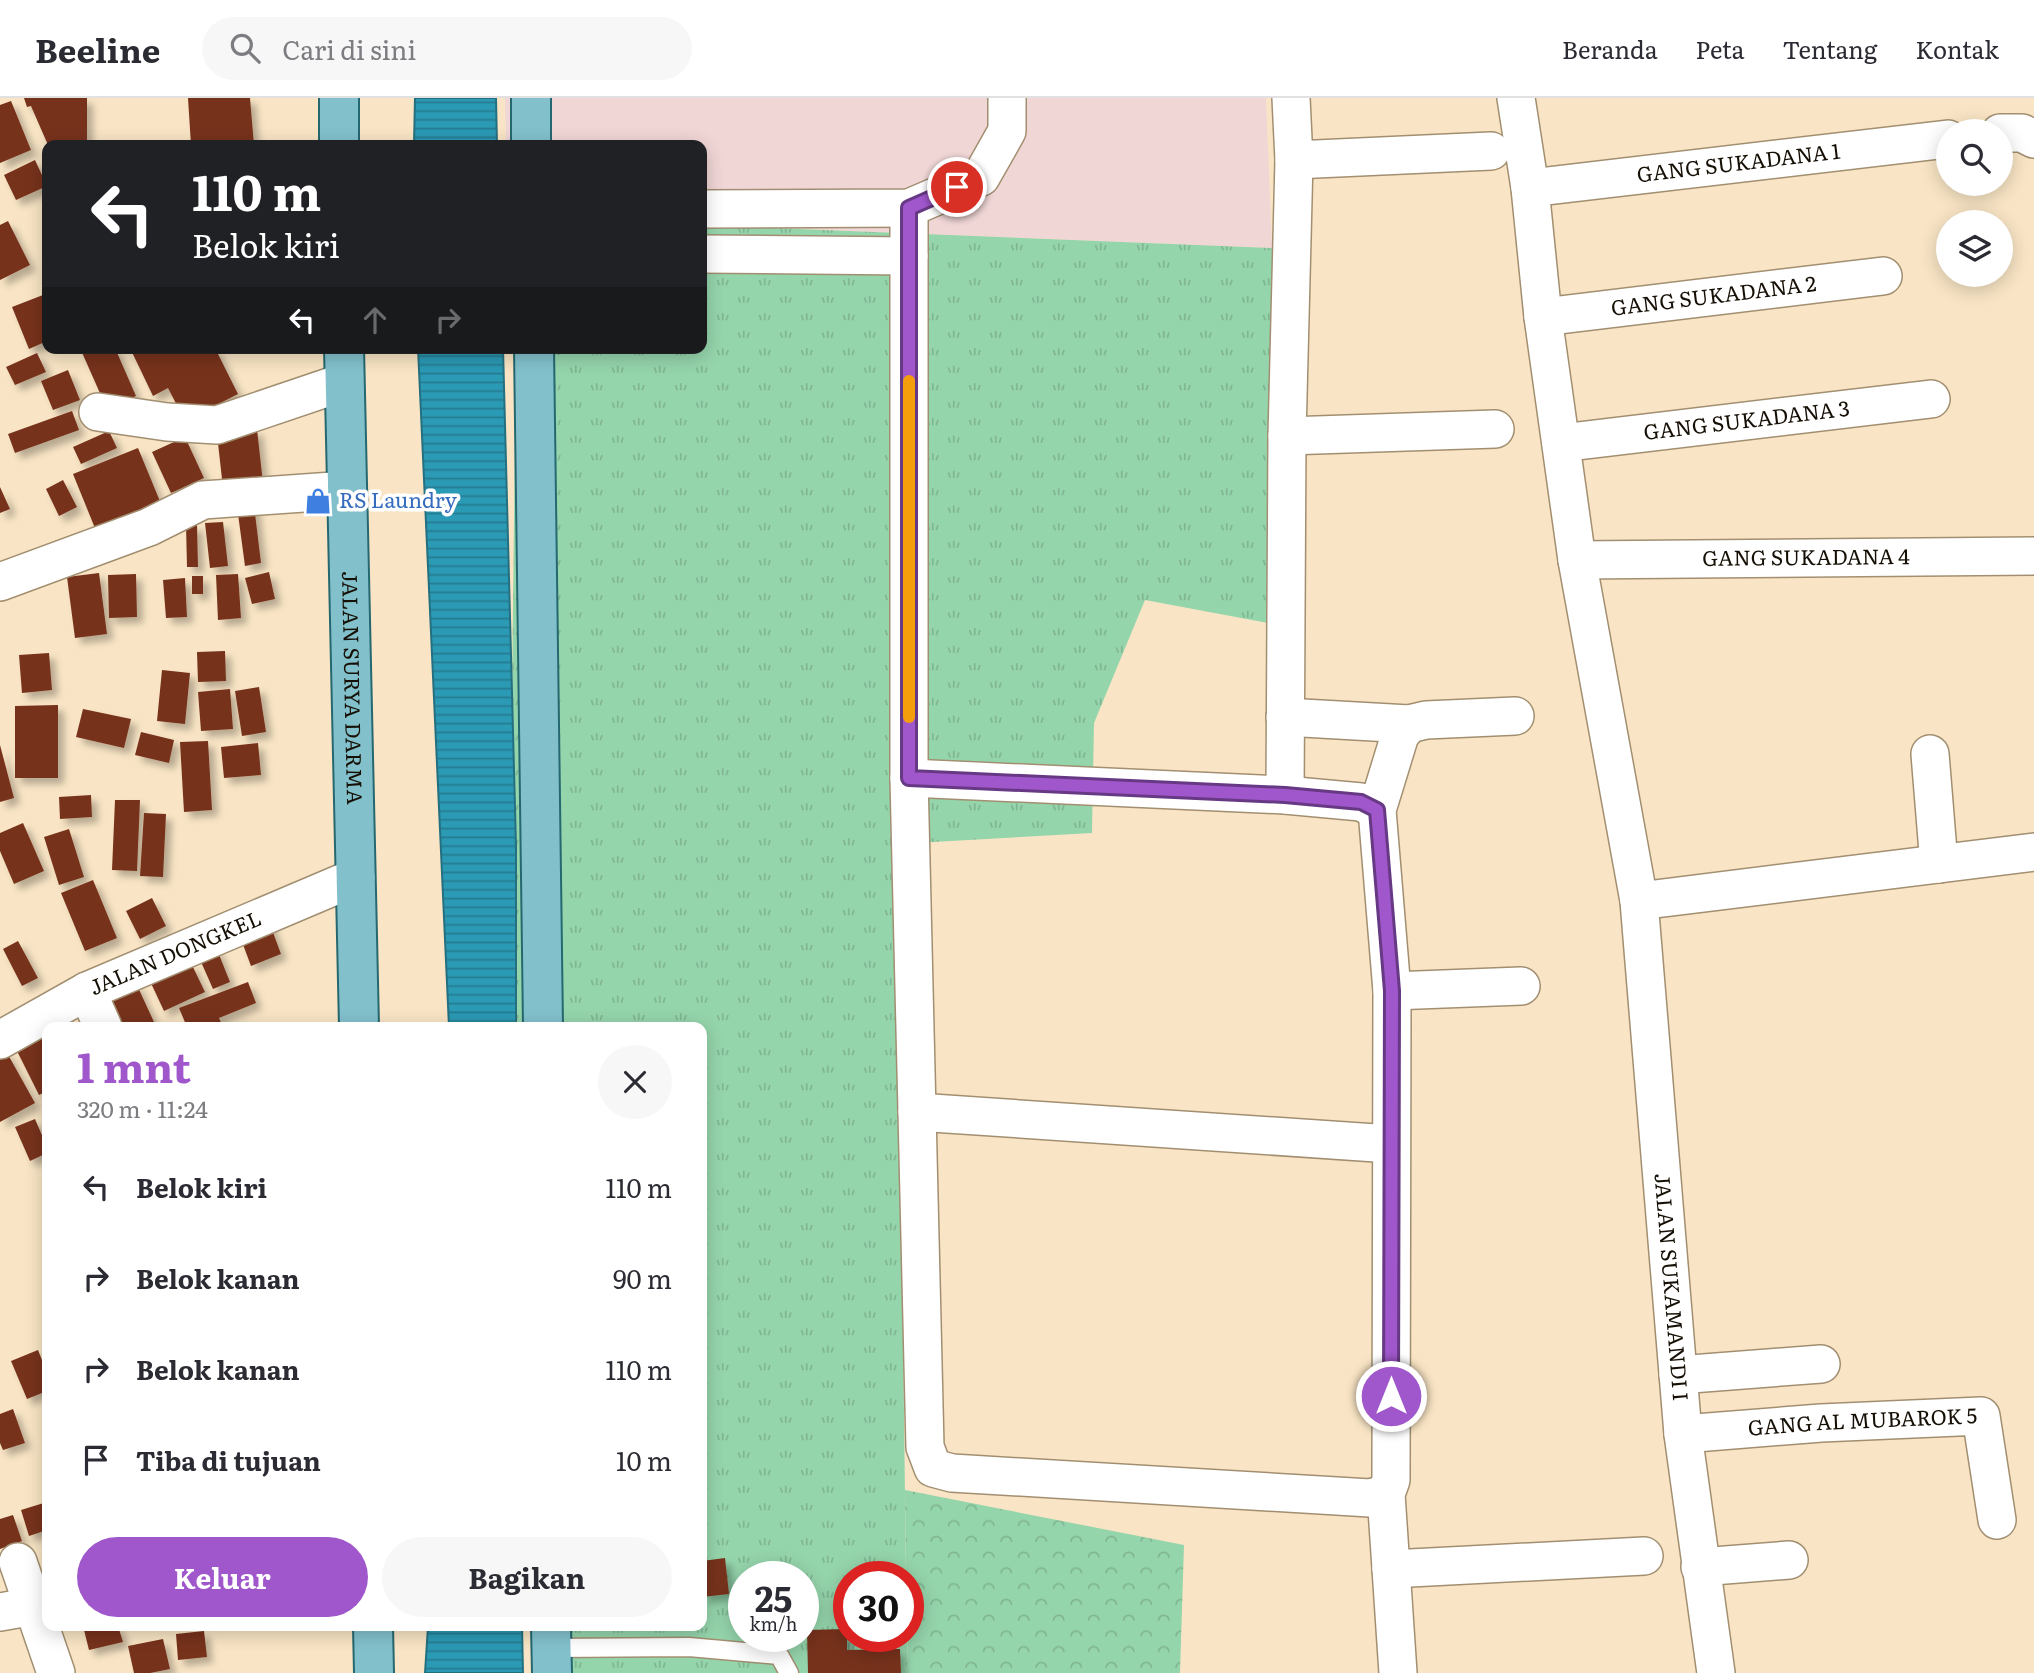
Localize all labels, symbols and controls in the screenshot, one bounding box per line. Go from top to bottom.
search box [202,17,692,80]
text: Beeline [35,24,160,73]
icon: search [226,29,264,67]
text: Cari di sini [282,29,416,68]
text: Beranda [1562,31,1658,66]
text: Peta [1696,31,1745,66]
text: Tentang [1783,31,1877,66]
text: Kontak [1915,31,1999,66]
map controls [1936,119,2013,287]
button: search [1936,119,2013,196]
street label: GANG SUKADANA 1 [1635,134,1842,188]
text: 110 m [192,153,321,226]
pin [927,157,987,217]
icon: left [77,168,168,259]
icon: arrive [938,168,976,206]
button: layers [1936,210,2013,287]
text: Belok kiri [192,220,340,268]
street label: GANG SUKADANA 2 [1609,266,1818,322]
icon: left [283,301,321,339]
icon: ahead [356,301,394,339]
icon: right [429,301,467,339]
street label: GANG SUKADANA 3 [1642,391,1851,446]
place label: RS Laundry [339,483,458,514]
shop icon: RS Laundry [303,486,333,516]
street label: GANG SUKADANA 4 [1702,539,1910,572]
street label: JALAN SURYA DARMA [336,571,372,806]
street label: JALAN DONGKEL [84,901,265,1001]
text: 1 mnt [77,1034,191,1096]
button: close [598,1045,672,1119]
text: 320 m · 11:24 [77,1091,208,1125]
text: Belok kiri [136,1167,267,1206]
text: 110 m [605,1167,672,1206]
icon: left [77,1168,115,1206]
street label: JALAN SUKAMANDI I [1649,1172,1698,1402]
text: Belok kanan [136,1258,300,1297]
text: 90 m [613,1258,672,1297]
icon: right [77,1259,115,1297]
text: Belok kanan [136,1349,300,1388]
text: 110 m [605,1349,672,1388]
icon: right [77,1350,115,1388]
position arrow [1354,1359,1428,1433]
street label: GANG AL MUBAROK 5 [1747,1398,1978,1442]
text: Tiba di tujuan [136,1440,321,1479]
text: 10 m [616,1440,672,1479]
icon: arrive [77,1441,115,1479]
button: Keluar [77,1537,368,1617]
button: Bagikan [382,1537,672,1617]
speed limit sign: 30 [833,1561,924,1652]
text: 25 [755,1571,792,1623]
text: km/h [750,1610,797,1637]

